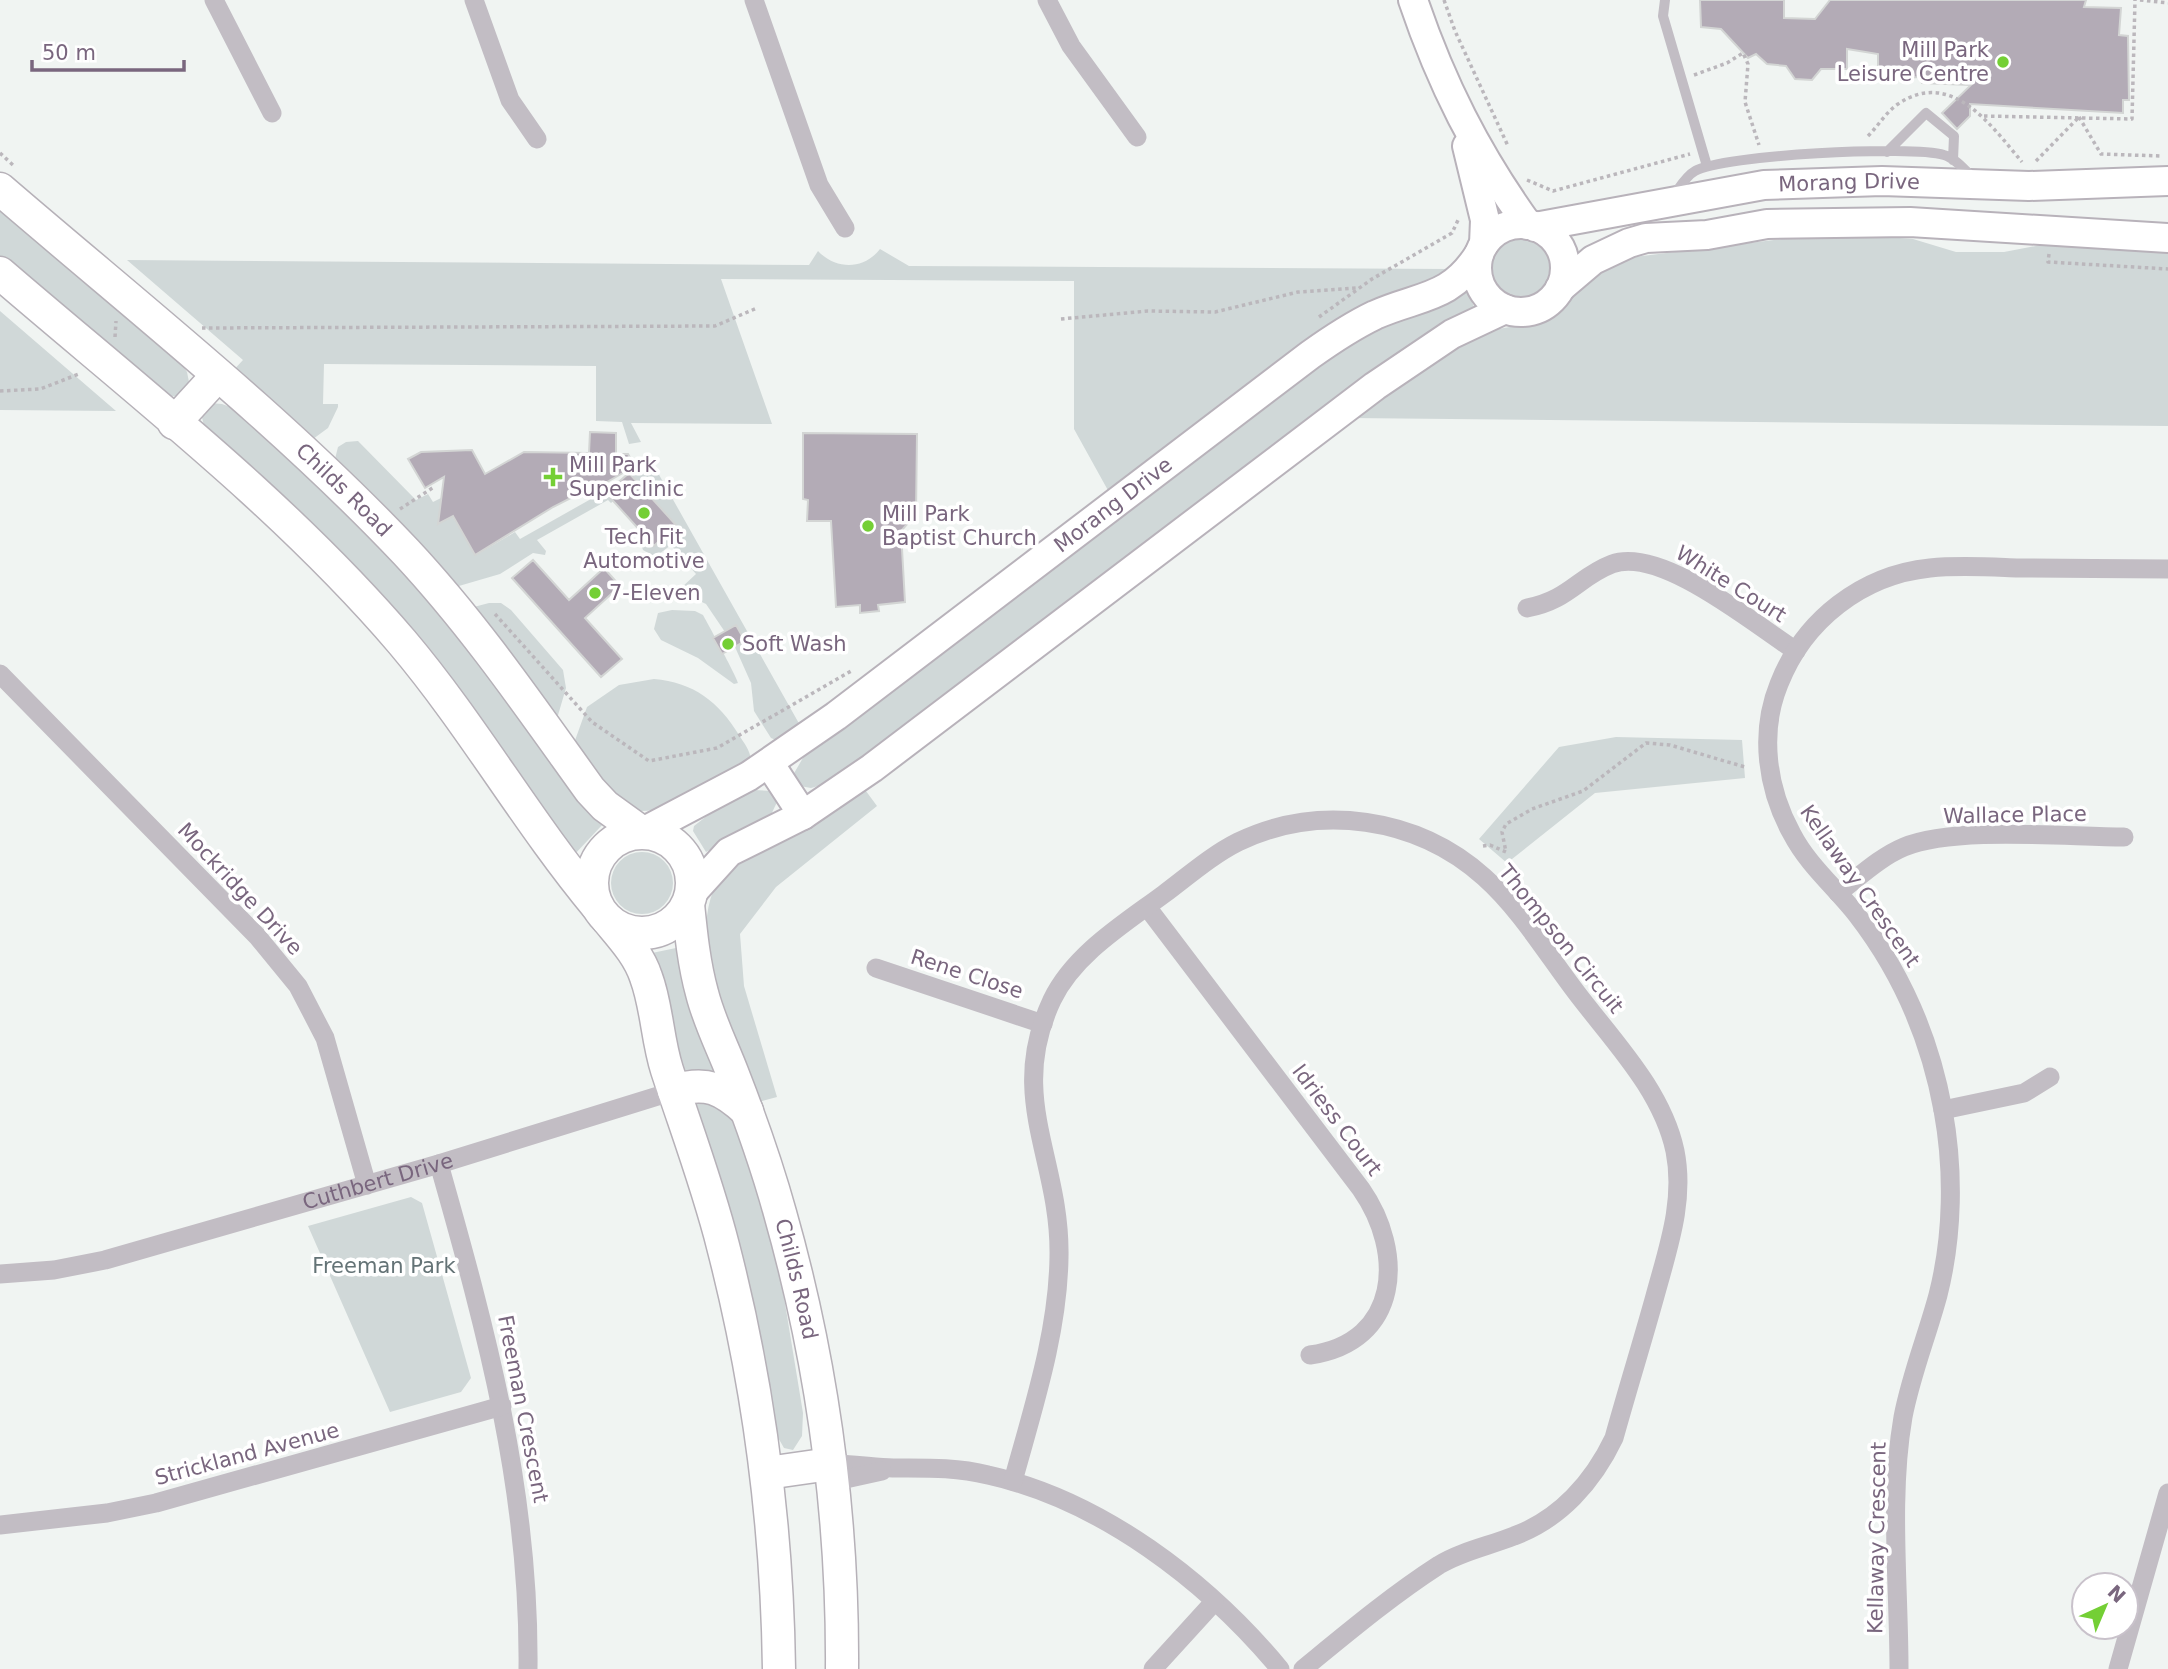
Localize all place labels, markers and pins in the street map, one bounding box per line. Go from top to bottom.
place label: Mill Park Leisure Centre [1837,38,1990,86]
marker: Mill Park Leisure Centre [1995,54,2011,70]
place label: Mill Park Superclinic [569,453,684,501]
marker: Mill Park Superclinic [543,467,563,487]
place label: Mill Park Baptist Church [882,502,1037,550]
marker: Tech Fit Automotive [636,505,652,521]
marker: Mill Park Baptist Church [860,518,876,534]
place label: Tech Fit Automotive [583,525,705,573]
place label: 7-Eleven [609,581,701,605]
marker: 7-Eleven [587,585,603,601]
place label: Soft Wash [742,632,847,656]
marker: Soft Wash [720,636,736,652]

